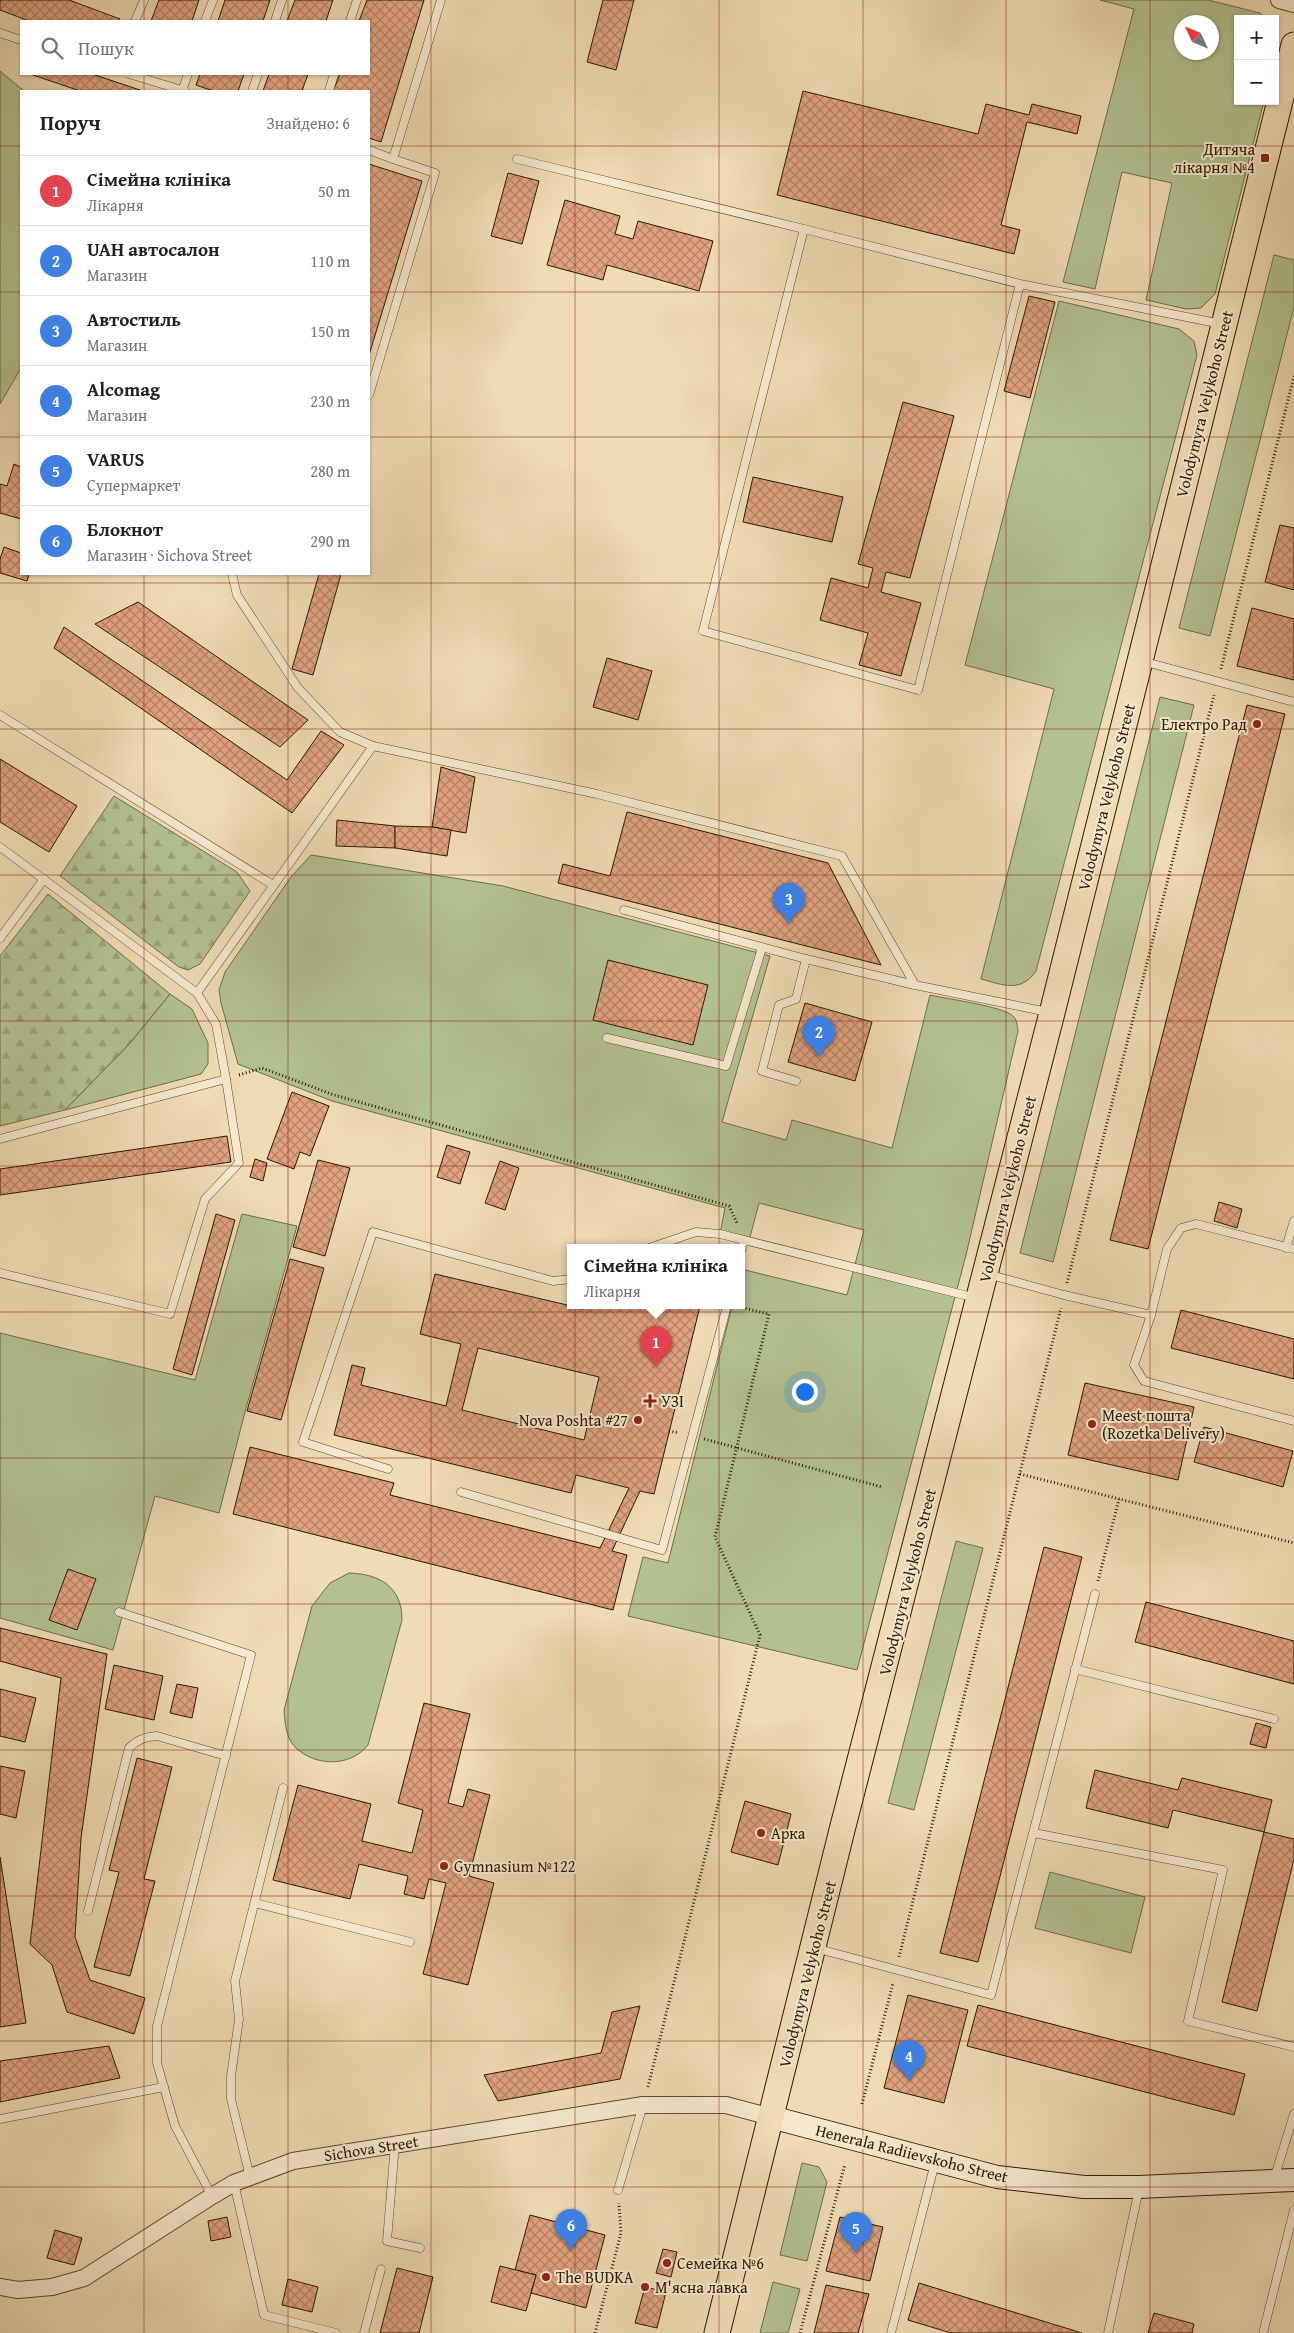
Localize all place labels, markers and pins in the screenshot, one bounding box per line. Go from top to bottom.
place label: Дитяча лікарня №4 [1173,137,1255,179]
marker: Дитяча лікарня №4 [1259,152,1271,164]
place label: Електро Рад [1161,712,1247,736]
marker: Електро Рад [1251,718,1263,730]
pin: 3 [773,883,805,924]
pin: 2 [803,1016,835,1057]
pin: 1 [640,1326,672,1367]
place label: УЗІ [661,1389,684,1413]
marker: УЗІ [643,1394,657,1408]
place label: Meest пошта (Rozetka Delivery) [1102,1403,1225,1445]
place label: Nova Poshta #27 [519,1408,628,1432]
marker: Nova Poshta #27 [632,1414,644,1426]
marker: Meest пошта (Rozetka Delivery) [1086,1418,1098,1430]
place label: Арка [771,1821,806,1845]
marker: Арка [755,1827,767,1839]
place label: Gymnasium №122 [454,1854,575,1878]
marker: Gymnasium №122 [438,1860,450,1872]
pin: 4 [893,2040,925,2081]
pin: 6 [555,2209,587,2250]
pin: 5 [840,2212,872,2253]
place label: Семейка №6 [677,2251,764,2275]
marker: Семейка №6 [661,2257,673,2269]
place label: The BUDKA [556,2265,634,2289]
marker: The BUDKA [540,2271,552,2283]
place label: М'ясна лавка [655,2275,748,2299]
marker: М'ясна лавка [639,2281,651,2293]

